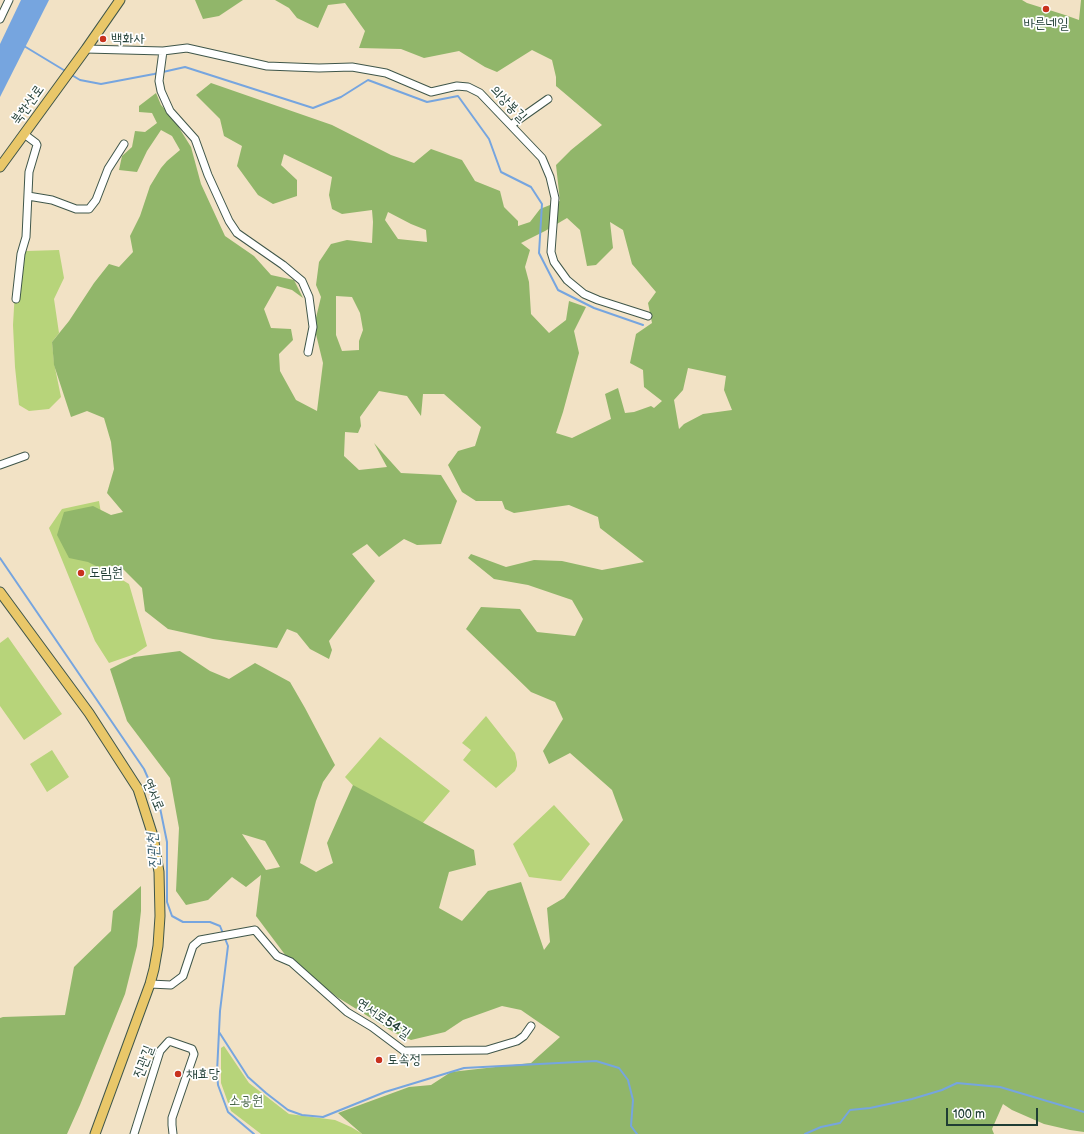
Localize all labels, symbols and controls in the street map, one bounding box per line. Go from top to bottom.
marker: 바른네일 [1041,4,1051,14]
place label: 바른네일 [1023,16,1069,32]
place label: 백화사 [111,31,145,47]
marker: 백화사 [98,34,108,44]
street label: 북한산로 [8,82,48,128]
street label: 의상봉길 [486,82,530,126]
place label: 도림원 [89,565,123,581]
marker: 도림원 [76,568,86,578]
street label: 연서로 [139,776,167,814]
water label: 진관천 [144,832,164,870]
street label: 연서로54길 [353,995,413,1043]
street label: 진관길 [130,1043,158,1081]
place label: 토속정 [387,1052,421,1068]
marker: 토속정 [374,1055,384,1065]
place label: 채효당 [186,1066,220,1082]
marker: 채효당 [173,1069,183,1079]
park label: 소공원 [229,1093,263,1109]
scale bar [948,1100,1040,1126]
text: 100 m [953,1107,985,1122]

